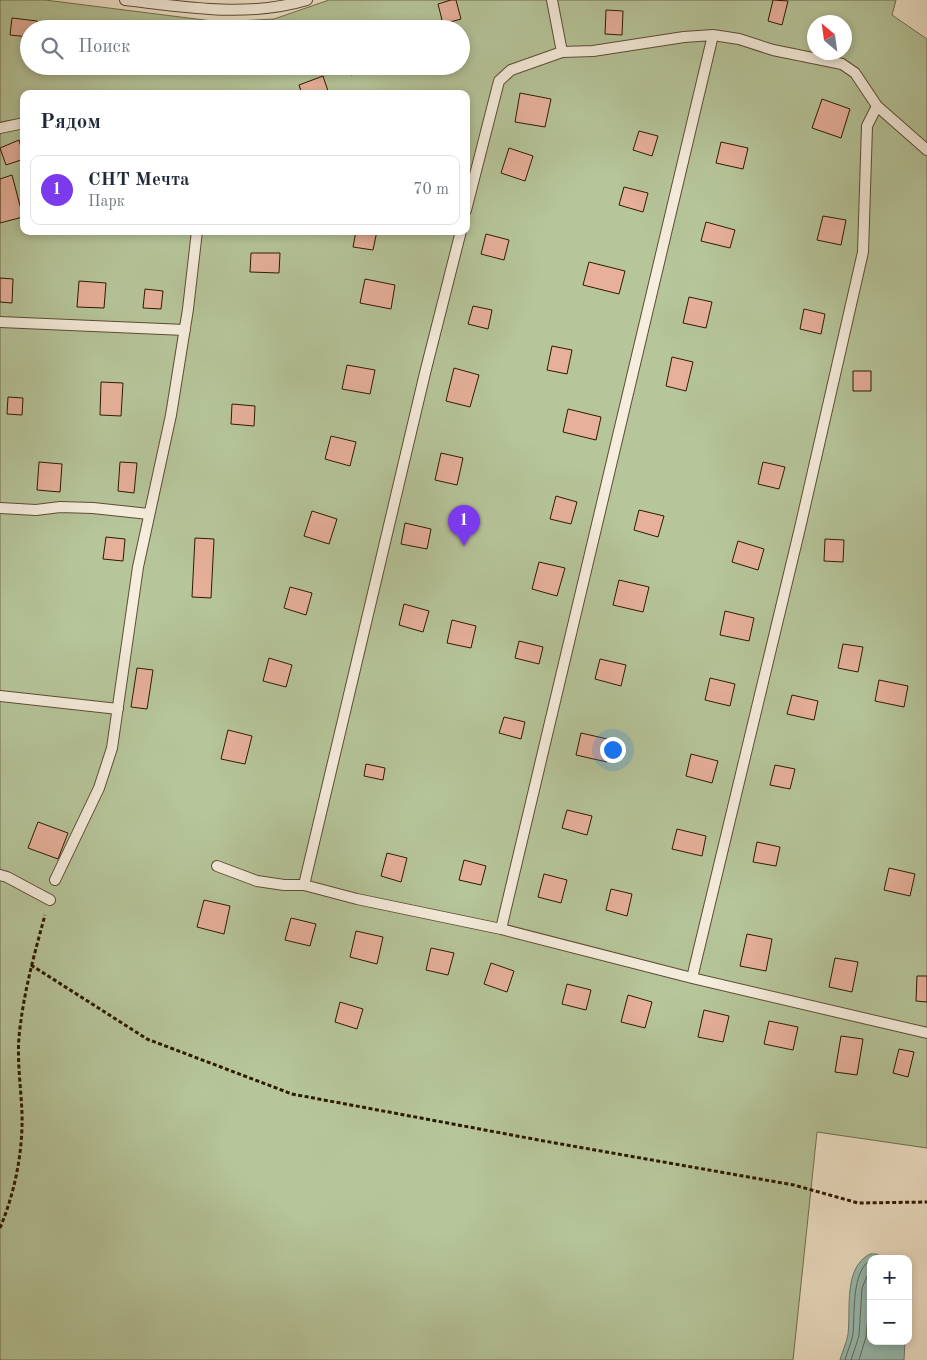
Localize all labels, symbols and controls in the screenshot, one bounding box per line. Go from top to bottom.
north arrow [807,15,852,60]
search box [20,20,470,75]
icon: search [38,34,66,62]
text: Поиск [78,38,130,57]
text: Рядом [40,112,101,133]
text: СНТ Мечта [88,171,190,190]
text: 1 [52,182,62,198]
text: 70 m [413,182,449,198]
text: Парк [88,194,125,210]
pin: 1 [448,505,480,546]
your location [600,737,626,763]
map controls [867,1255,912,1345]
button: + [867,1255,912,1300]
button: − [867,1300,912,1345]

